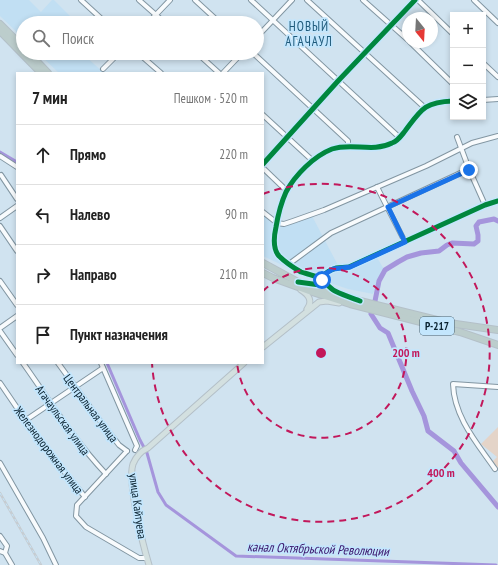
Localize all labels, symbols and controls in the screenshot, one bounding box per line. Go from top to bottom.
north arrow [402,12,438,48]
map controls [450,12,486,120]
button: + [450,12,486,48]
search box [16,16,264,60]
district label: НОВЫЙ АГАЧАУЛ [285,18,333,50]
icon: search [30,27,52,49]
text: Поиск [62,29,94,48]
button: − [450,48,486,84]
button: layers [450,84,486,120]
text: 7 мин [32,87,68,109]
text: Пешком · 520 m [174,90,248,107]
icon: ahead [32,144,54,166]
text: Прямо [70,145,106,164]
text: 220 m [219,146,248,163]
route end [460,161,478,179]
icon: left [32,204,54,226]
text: Налево [70,205,110,224]
text: 90 m [225,206,248,223]
icon: right [32,264,54,286]
text: Направо [70,265,117,284]
text: 210 m [219,266,248,283]
route start [313,271,331,289]
road number: Р-217 [420,317,454,335]
icon: arrive [32,324,54,346]
text: Пункт назначения [70,325,168,344]
text: 200 m [392,345,420,360]
centre of rings [314,346,328,360]
street label: Центральная улица [60,371,122,445]
street label: Агачаульская улица [33,382,93,458]
street label: Железнодорожная улица [11,402,87,497]
text: 400 m [427,465,455,480]
street label: улица Кайтуева [126,472,150,540]
water label: канал Октябрьской Революции [247,538,390,560]

